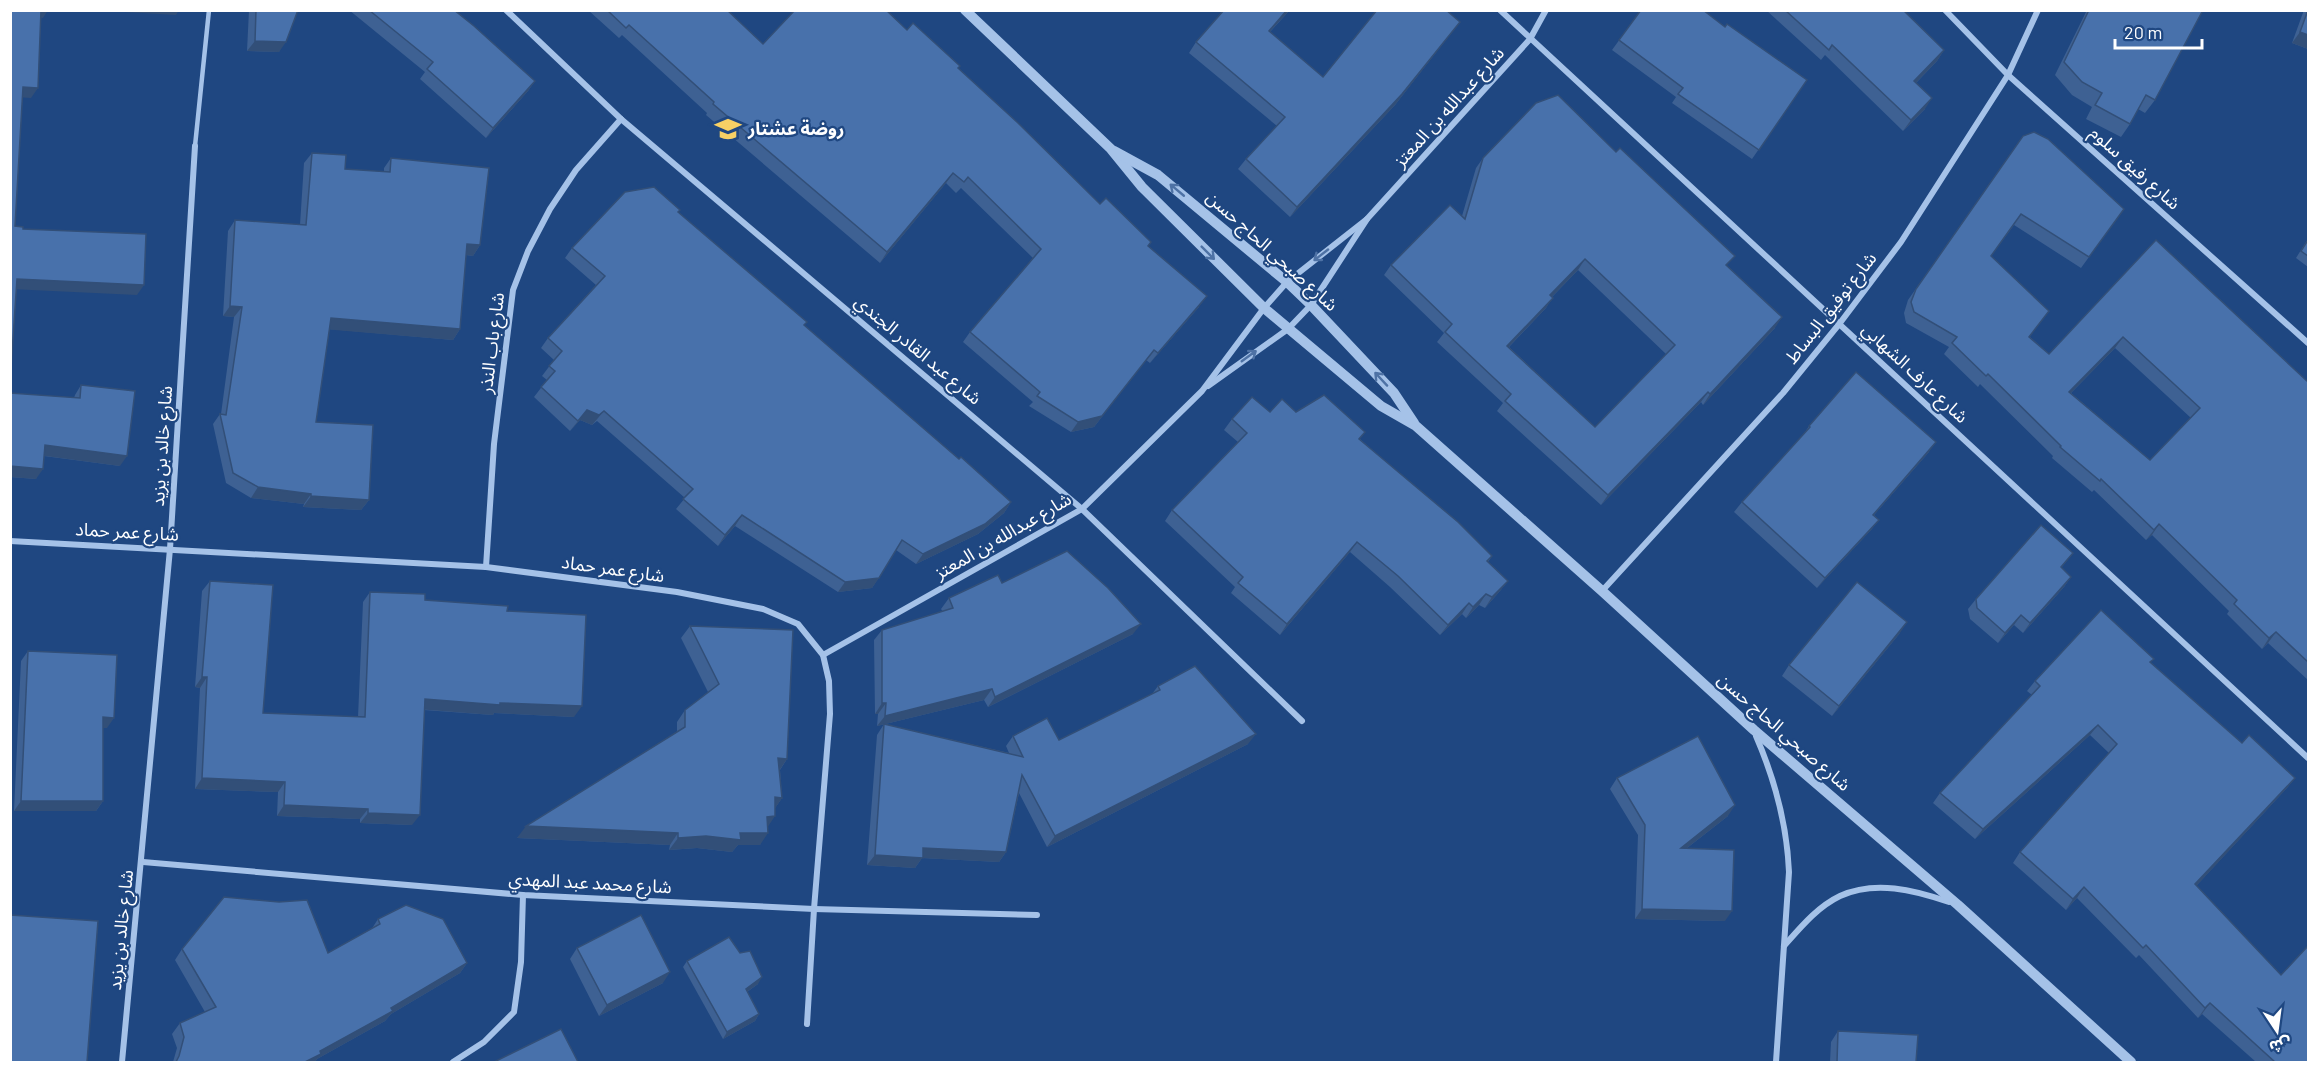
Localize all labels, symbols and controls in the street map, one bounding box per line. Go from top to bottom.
scale bar [2115,12,2202,50]
text: 20 m [2124,21,2162,43]
street label: شارع عبدالله بن المعتز [1388,42,1511,174]
school or university icon: روضة عشتار [713,114,743,144]
place label: روضة عشتار [747,117,844,140]
street label: شارع رفيق سلوم [2083,121,2186,217]
one-way arrow [1169,183,1185,196]
street label: شارع صبحي الحاج حسن [1200,185,1343,318]
one-way arrow [1201,246,1216,260]
street label: شارع توفيق البساط [1780,247,1884,370]
one-way arrow [1313,249,1329,262]
street label: شارع عبد القادر الجندي [848,290,987,412]
street label: شارع باب النذر [474,291,512,396]
street label: شارع عارف الشهابي [1855,317,1973,430]
one-way arrow [1241,350,1257,363]
one-way arrow [1373,372,1388,387]
street label: شارع خالد بن يزيد [146,385,180,507]
street label: شارع عبدالله بن المعتز [929,487,1077,587]
street label: شارع عمر حماد [74,517,179,549]
street label: شارع عمر حماد [560,550,666,590]
street label: شارع صبحي الحاج حسن [1711,667,1856,798]
street label: شارع محمد عبد المهدي [508,867,672,901]
street label: شارع خالد بن يزيد [103,869,141,992]
north arrow [2247,1001,2307,1061]
text: ش [2267,1033,2293,1058]

